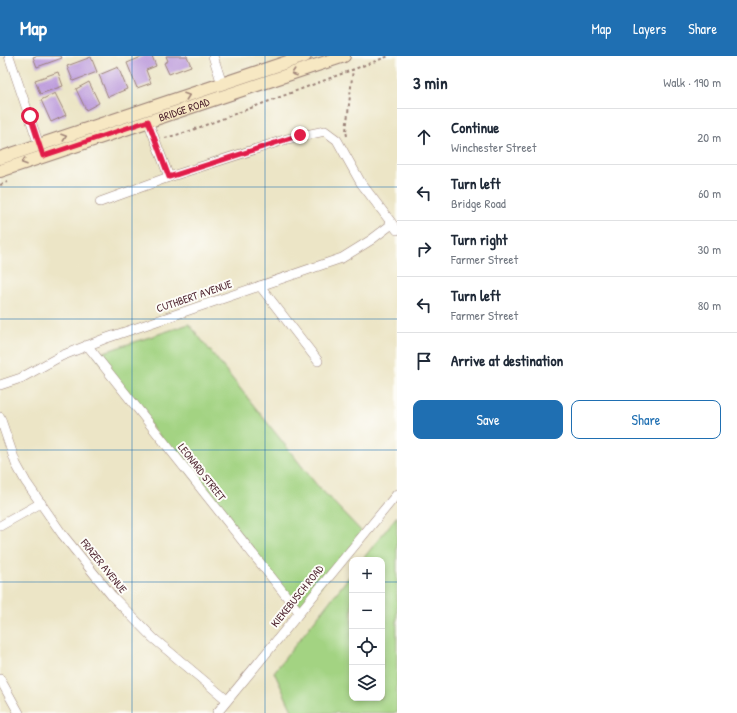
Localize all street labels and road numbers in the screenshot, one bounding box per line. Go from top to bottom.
street label: BRIDGE ROAD [157,94,212,125]
street label: CUTHBERT AVENUE [155,277,234,315]
street label: LEONARD STREET [175,440,229,504]
street label: FRAZER AVENUE [77,535,130,596]
street label: KIEKEBUSCH ROAD [268,562,327,630]

